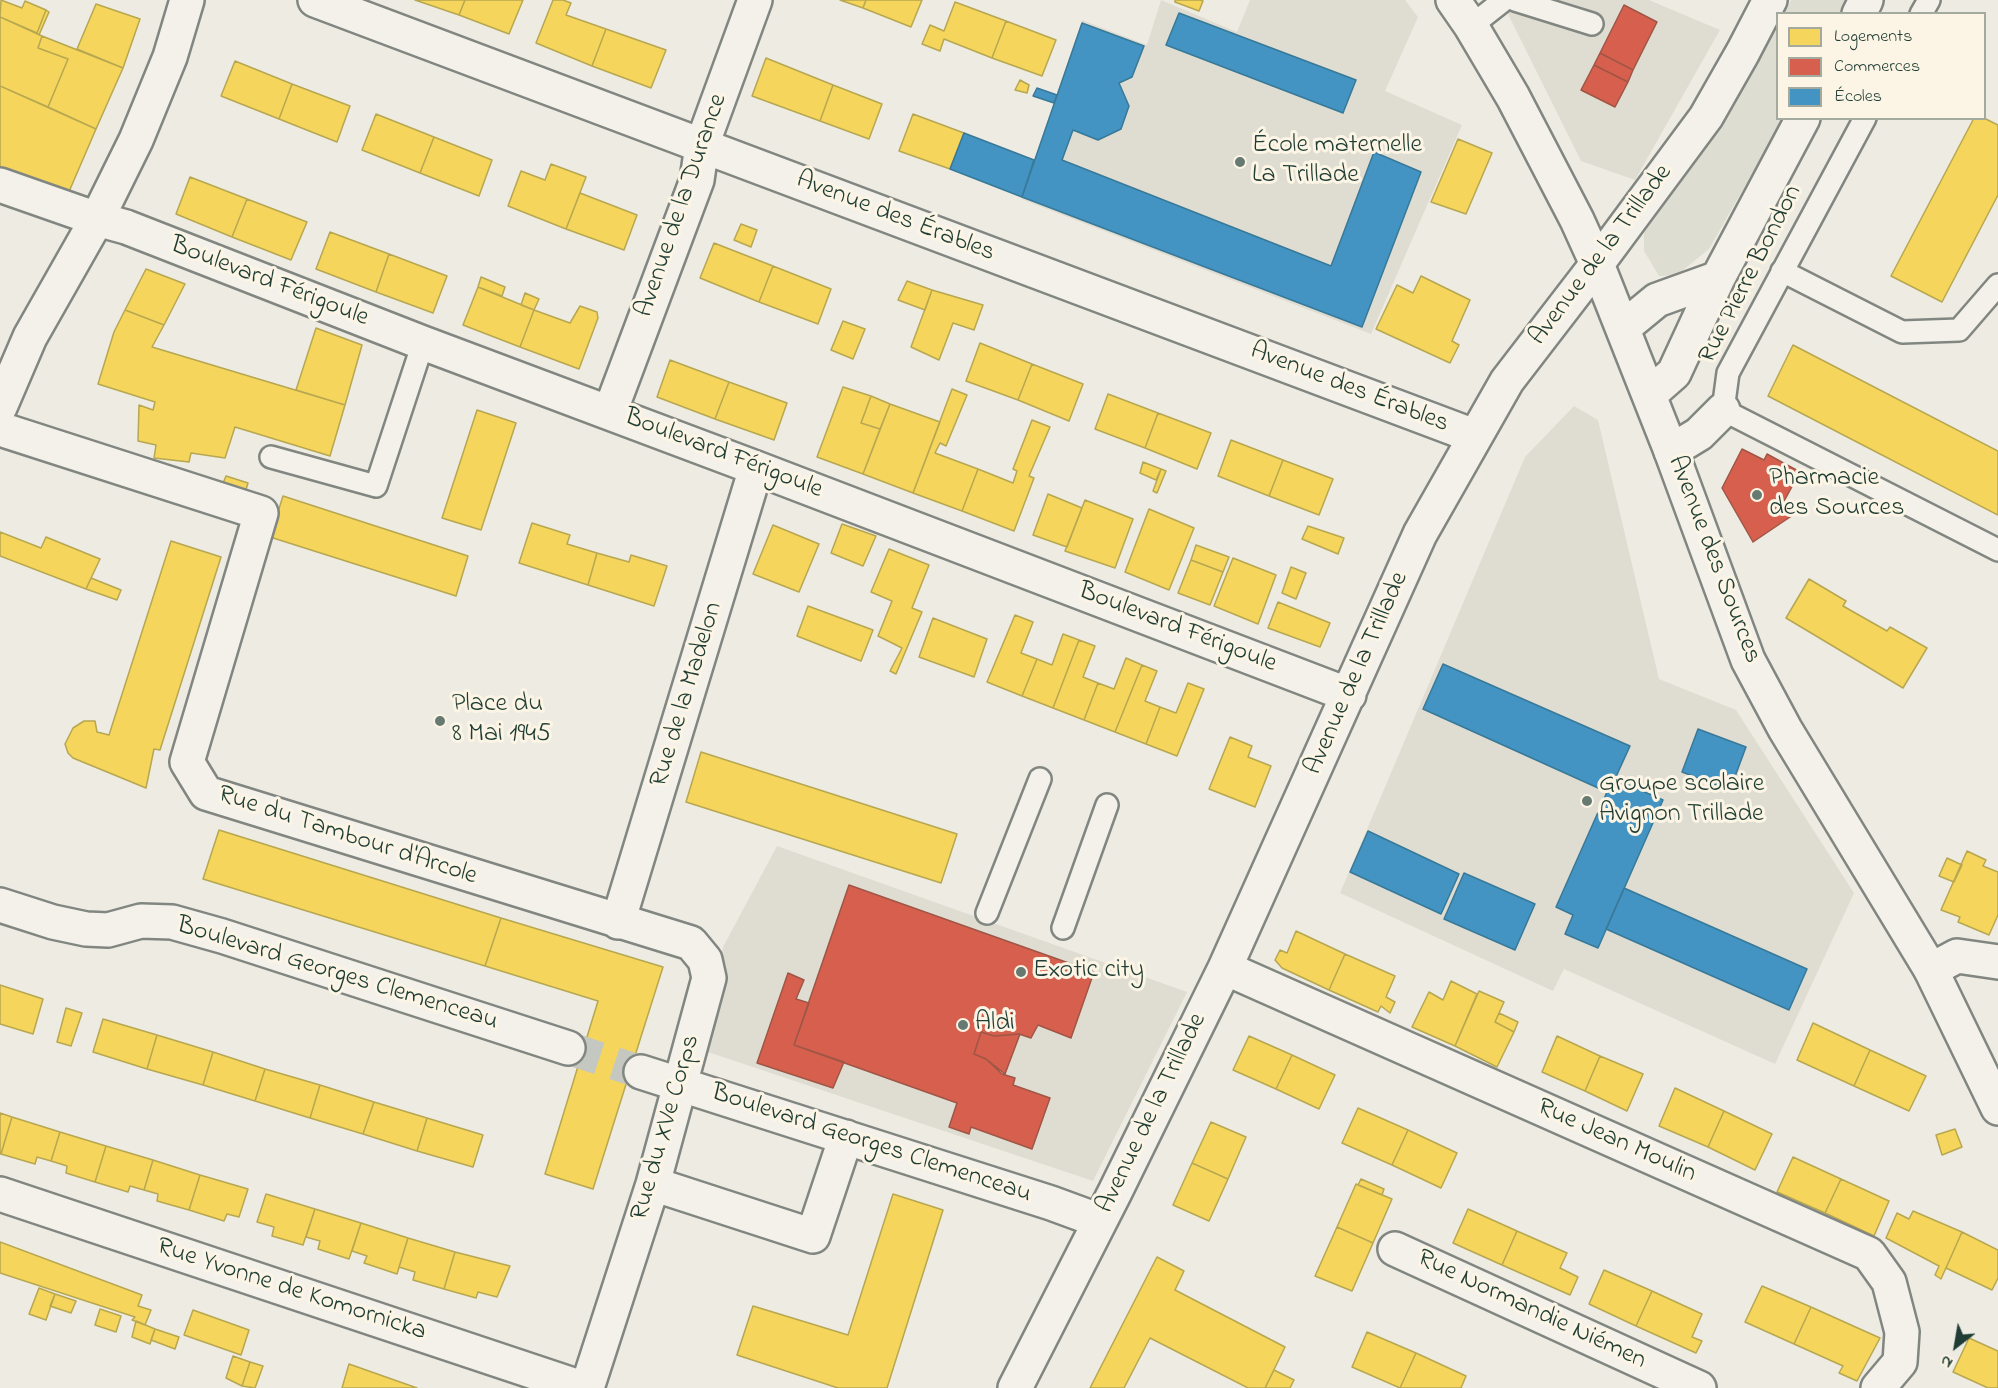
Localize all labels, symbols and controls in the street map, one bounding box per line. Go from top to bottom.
legend [1776,12,1986,120]
text: Logements [1834,24,1912,50]
text: Commerces [1834,54,1920,80]
text: Écoles [1834,84,1882,110]
street label: Avenue de la Durance [630,90,736,322]
place label: École maternelle La Trillade [1252,131,1422,192]
marker: École maternelle La Trillade [1233,155,1247,169]
street label: Avenue de la Trillade [1524,159,1680,353]
street label: Avenue des Érables [791,166,999,270]
street label: Rue Pierre Bondon [1694,181,1810,369]
street label: Boulevard Férigoule [165,231,373,335]
street label: Avenue des Érables [1245,337,1453,441]
street label: Boulevard Férigoule [619,403,827,507]
street label: Avenue des Sources [1659,452,1767,668]
place label: Pharmacie des Sources [1769,464,1904,526]
marker: Pharmacie des Sources [1750,488,1764,502]
street label: Avenue de la Trillade [1299,568,1417,780]
street label: Boulevard Férigoule [1073,577,1281,681]
street label: Rue de la Madelon [645,599,731,791]
place label: Place du 8 Mai 1945 [452,690,551,752]
marker: Place du 8 Mai 1945 [433,714,447,728]
place label: Groupe scolaire Avignon Trillade [1599,770,1764,832]
street label: Rue du Tambour d'Arcole [213,780,481,894]
marker: Groupe scolaire Avignon Trillade [1580,794,1594,808]
street label: Boulevard Georges Clemenceau [172,911,502,1039]
place label: Exotic city [1033,956,1144,988]
marker: Exotic city [1014,965,1028,979]
place label: Aldi [975,1009,1015,1041]
street label: Avenue de la Trillade [1091,1009,1215,1219]
marker: Aldi [956,1018,970,1032]
street label: Rue du XVe Corps [626,1032,708,1224]
street label: Boulevard Georges Clemenceau [707,1078,1035,1212]
street label: Rue Jean Moulin [1532,1093,1700,1191]
street label: Rue Yvonne de Komornicka [152,1233,430,1349]
street label: Rue Normandie Niémen [1411,1244,1651,1378]
north arrow [1926,1316,1986,1376]
text: N [1936,1348,1958,1374]

